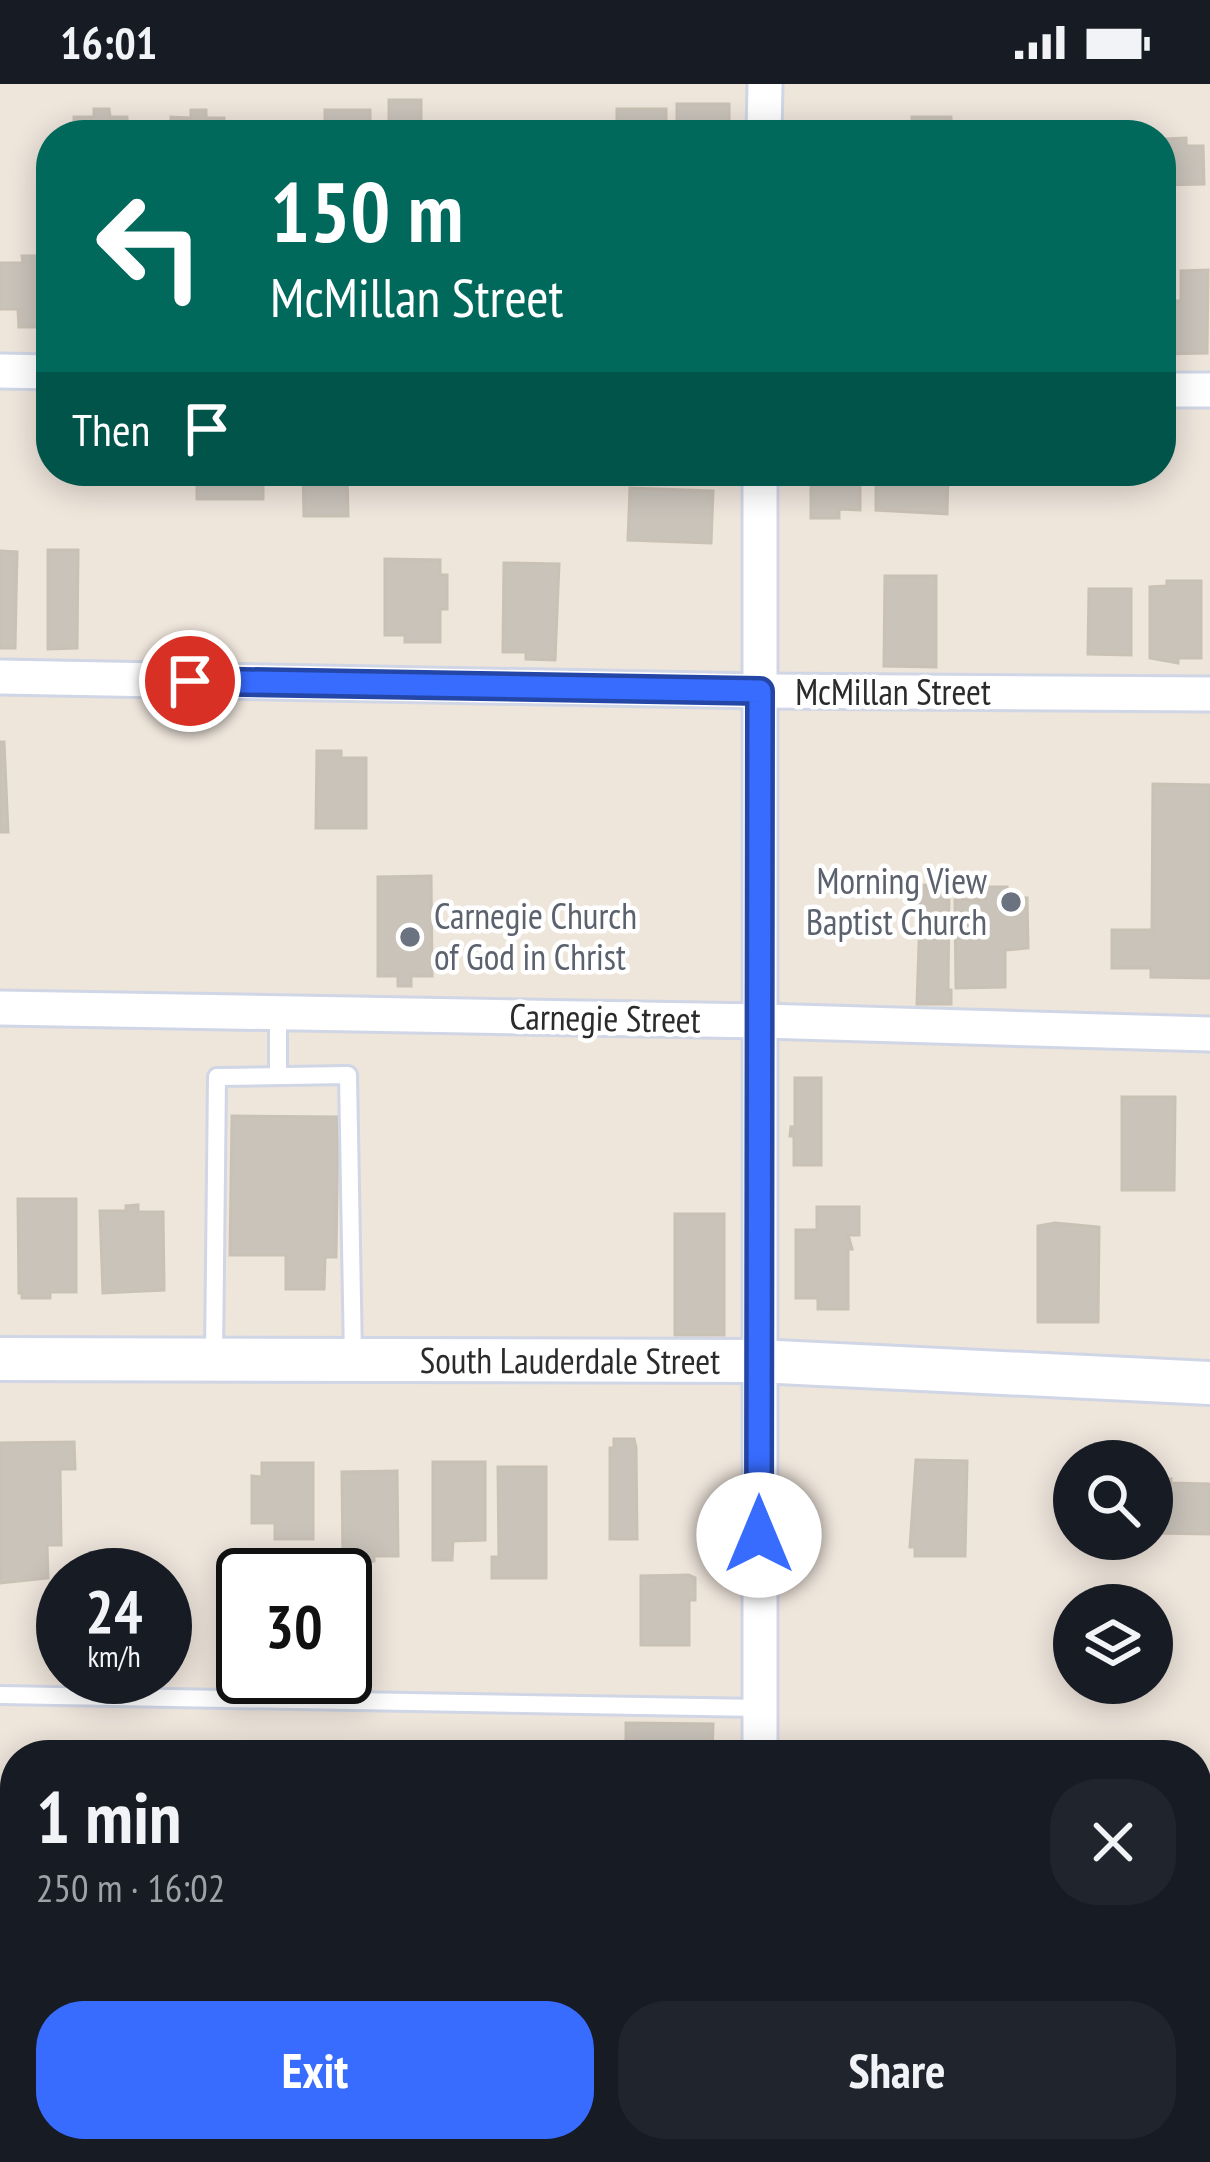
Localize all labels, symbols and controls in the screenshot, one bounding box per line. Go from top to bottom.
text: 16:01 [60,13,157,71]
text: 150 m [270,156,463,265]
icon: left [72,168,228,324]
text: McMillan Street [270,262,563,332]
icon: arrive [174,396,240,462]
text: Then [72,400,150,458]
pin [139,630,241,732]
icon: arrive [157,648,223,714]
street label: McMillan Street [795,668,991,715]
place label: Morning View Baptist Church [806,857,988,945]
marker: Morning View Baptist Church [998,889,1024,915]
place label: Carnegie Church of God in Christ [434,892,637,980]
marker: Carnegie Church of God in Christ [397,924,423,950]
street label: Carnegie Street [509,992,701,1043]
street label: South Lauderdale Street [420,1336,720,1384]
map controls [1053,1440,1173,1704]
button: search [1053,1440,1173,1560]
position arrow [696,1472,822,1598]
speed limit sign: 30 [216,1548,372,1704]
text: 24 [85,1572,143,1650]
button: layers [1053,1584,1173,1704]
text: km/h [87,1636,141,1675]
text: 1 min [36,1770,181,1863]
button: close [1050,1779,1176,1905]
text: 250 m · 16:02 [36,1862,225,1913]
button: Exit [36,2001,594,2139]
button: Share [618,2001,1176,2139]

